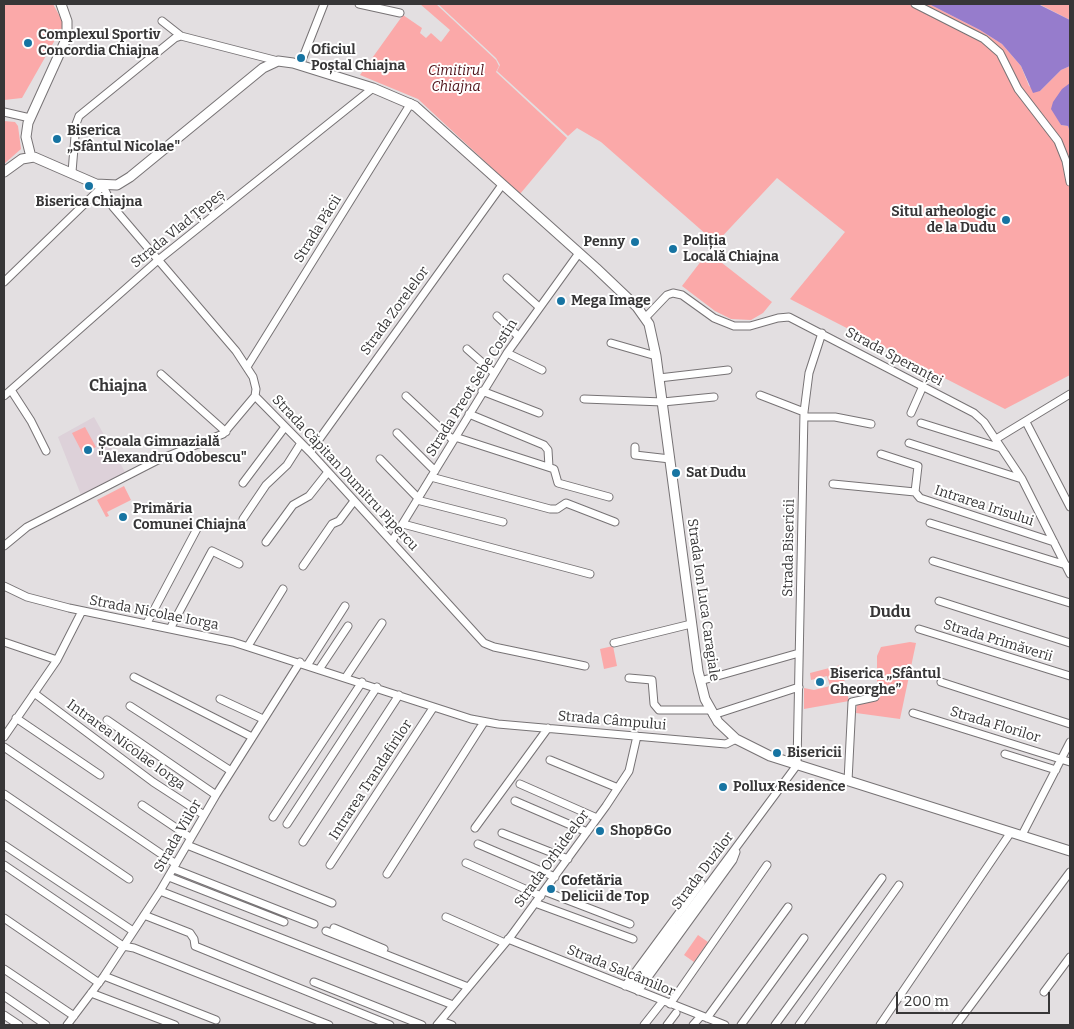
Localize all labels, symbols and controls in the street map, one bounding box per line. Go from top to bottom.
place label: Complexul Sportiv Concordia Chiajna [38,27,160,59]
marker: Complexul Sportiv Concordia Chiajna [22,37,34,49]
place label: Oficiul Poștal Chiajna [311,42,405,74]
marker: Oficiul Poștal Chiajna [295,52,307,64]
park label: Cimitirul Chiajna [428,63,484,95]
place label: Biserica „Sfântul Nicolae" [67,123,180,156]
marker: Biserica „Sfântul Nicolae" [51,133,63,145]
marker: Biserica Chiajna [83,180,95,192]
street label: Strada Vlad Țepeș [128,186,228,272]
street label: Strada Păcii [291,192,345,266]
place label: Biserica Chiajna [36,194,142,210]
place label: Situl arheologic de la Dudu [891,204,996,236]
marker: Situl arheologic de la Dudu [1000,214,1012,226]
place label: Poliția Locală Chiajna [683,233,779,266]
place label: Penny [583,234,625,250]
marker: Penny [629,236,641,248]
marker: Poliția Locală Chiajna [667,243,679,255]
street label: Strada Zorelelor [357,263,433,359]
place label: Mega Image [571,293,651,309]
marker: Mega Image [555,295,567,307]
street label: Strada Preot Sebe Costin [423,316,521,460]
street label: Strada Speranței [842,324,946,390]
district label: Chiajna [89,377,147,397]
street label: Strada Căpitan Dumitru Pipercu [268,392,422,554]
place label: Școala Gimnazială "Alexandru Odobescu" [98,434,247,467]
marker: Școala Gimnazială "Alexandru Odobescu" [82,444,94,456]
place label: Sat Dudu [686,465,746,481]
marker: Sat Dudu [670,467,682,479]
street label: Intrarea Irisului [932,482,1036,530]
street label: Strada Bisericii [780,499,798,597]
place label: Primăria Comunei Chiajna [133,501,246,534]
marker: Primăria Comunei Chiajna [117,511,129,523]
street label: Strada Ion Luca Caragiale [683,518,723,682]
street label: Strada Nicolae Iorga [88,592,220,634]
district label: Dudu [869,603,911,623]
street label: Strada Primăverii [941,616,1055,666]
place label: Biserica „Sfântul Gheorghe” [830,666,941,699]
marker: Biserica „Sfântul Gheorghe” [814,676,826,688]
street label: Intrarea Nicolae Iorga [63,696,189,794]
street label: Strada Florilor [948,703,1042,747]
street label: Strada Câmpului [557,708,667,734]
street label: Intrarea Trandafirilor [326,717,416,843]
place label: Bisericii [787,745,842,761]
marker: Bisericii [771,747,783,759]
place label: Pollux Residence [733,779,845,795]
marker: Pollux Residence [717,781,729,793]
street label: Strada Viilor [150,797,206,875]
street label: Strada Orhideelor [511,807,593,911]
place label: Shop&Go [610,823,672,839]
marker: Shop&Go [594,825,606,837]
street label: Strada Duzilor [668,829,738,913]
place label: Cofetăria Delicii de Top [561,873,649,906]
marker: Cofetăria Delicii de Top [545,883,557,895]
street label: Strada Salcâmilor [564,942,678,1000]
scale bar [899,982,1053,1014]
text: 200 m [904,992,949,1010]

